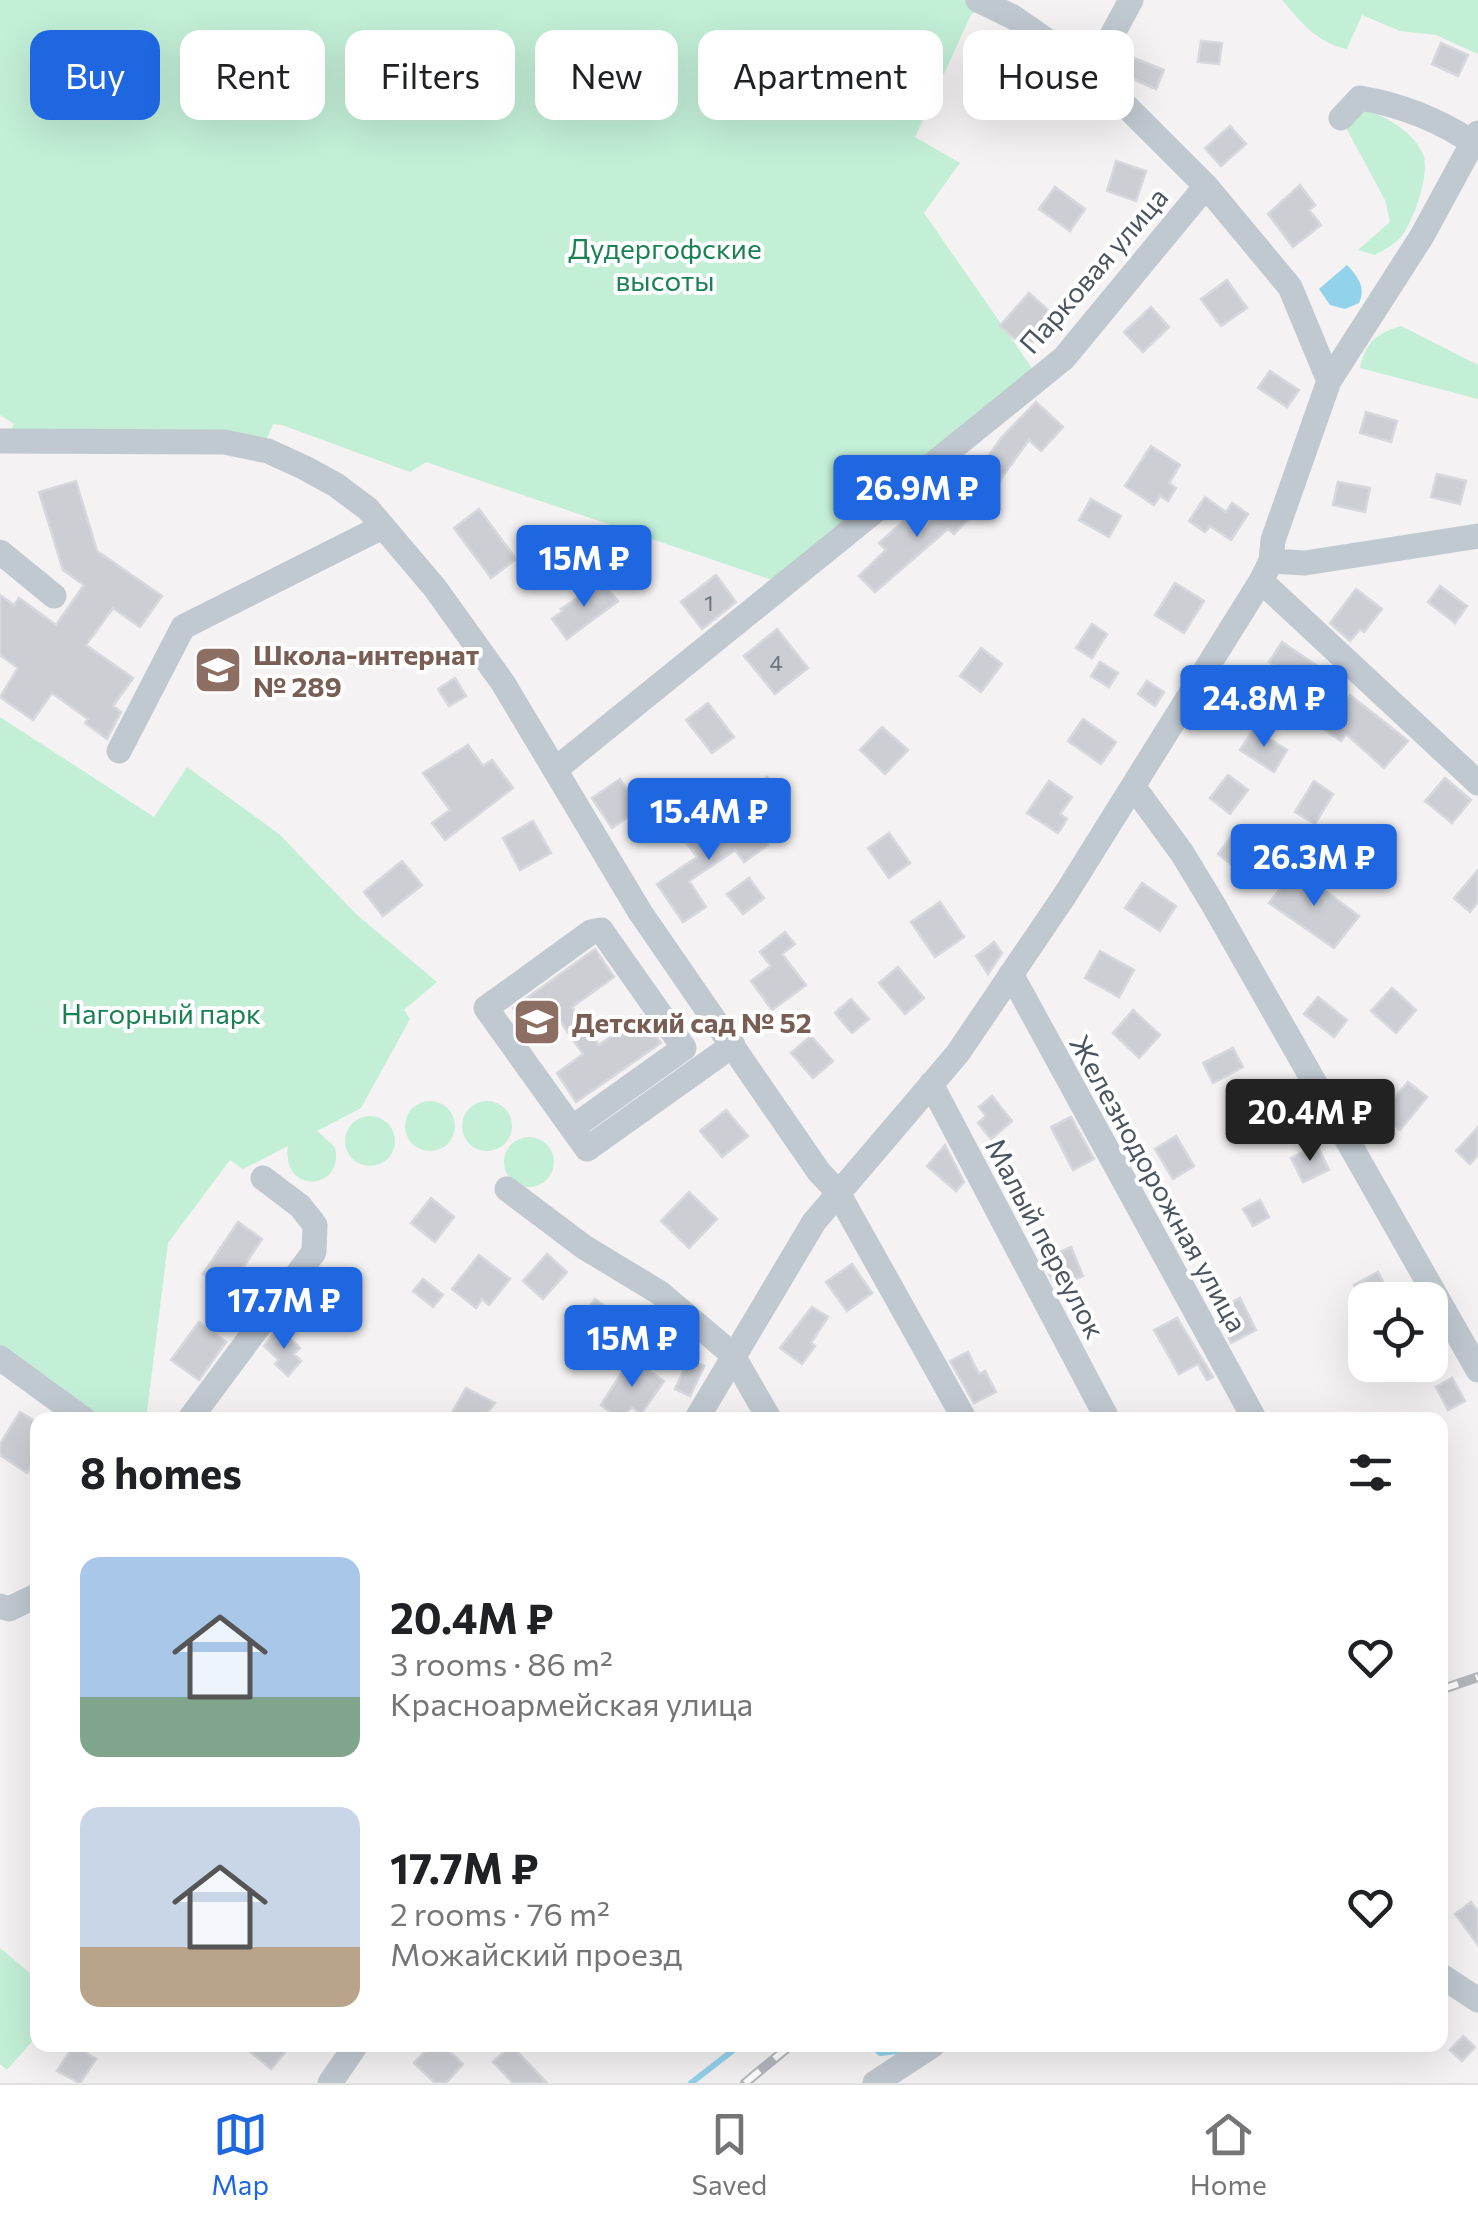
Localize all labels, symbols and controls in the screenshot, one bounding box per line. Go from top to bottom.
chip: Buy [30,30,160,120]
chip: Rent [180,30,325,120]
chip: Filters [345,30,515,120]
chip: New [535,30,678,120]
chip: Apartment [698,30,943,120]
chip: House [963,30,1134,120]
street label: Парковая улица [1012,180,1174,360]
park label: Дудергофские высоты [568,231,762,297]
pin: 26.9M ₽ [825,455,1009,540]
text: 26.9M ₽ [855,467,979,507]
pin: 15M ₽ [514,525,654,610]
text: 15M ₽ [538,537,630,577]
house number: 1 [704,589,714,616]
place label: Школа-интернат № 289 [253,637,479,703]
school or university icon: Школа-интернат № 289 [192,644,244,696]
house number: 4 [769,649,783,676]
pin: 24.8M ₽ [1172,665,1356,750]
text: 24.8M ₽ [1202,677,1326,717]
pin: 15.4M ₽ [617,778,801,863]
text: 15.4M ₽ [650,790,768,830]
pin: 26.3M ₽ [1222,824,1406,909]
text: 26.3M ₽ [1253,836,1375,876]
park label: Нагорный парк [61,996,261,1030]
school or university icon: Детский сад № 52 [511,996,563,1048]
place label: Детский сад № 52 [572,1005,812,1039]
street label: Железнодорожная улица [1063,1028,1255,1338]
pin: 20.4M ₽ [1218,1079,1402,1164]
text: 20.4M ₽ [1248,1091,1372,1131]
street label: Малый переулок [979,1132,1113,1344]
pin: 17.7M ₽ [192,1267,376,1352]
text: 17.7M ₽ [227,1279,341,1319]
map controls [1348,1282,1448,1382]
button: locate [1348,1282,1448,1382]
pin: 15M ₽ [562,1305,702,1390]
text: 15M ₽ [586,1317,678,1357]
icon: filters [1343,1445,1398,1500]
text: 8 homes [80,1446,242,1498]
text: 20.4M ₽ [390,1591,554,1643]
icon: home [160,1597,280,1717]
icon: heart [1343,1630,1398,1685]
text: 3 rooms · 86 m² [390,1643,613,1683]
text: Красноармейская улица [390,1683,753,1723]
text: 17.7M ₽ [390,1841,539,1893]
icon: home [160,1847,280,1967]
icon: heart [1343,1880,1398,1935]
text: 2 rooms · 76 m² [390,1893,610,1933]
text: Можайский проезд [390,1933,682,1973]
tab: Map [211,2107,269,2201]
tab: Saved [692,2107,767,2201]
tab: Home [1190,2107,1267,2201]

